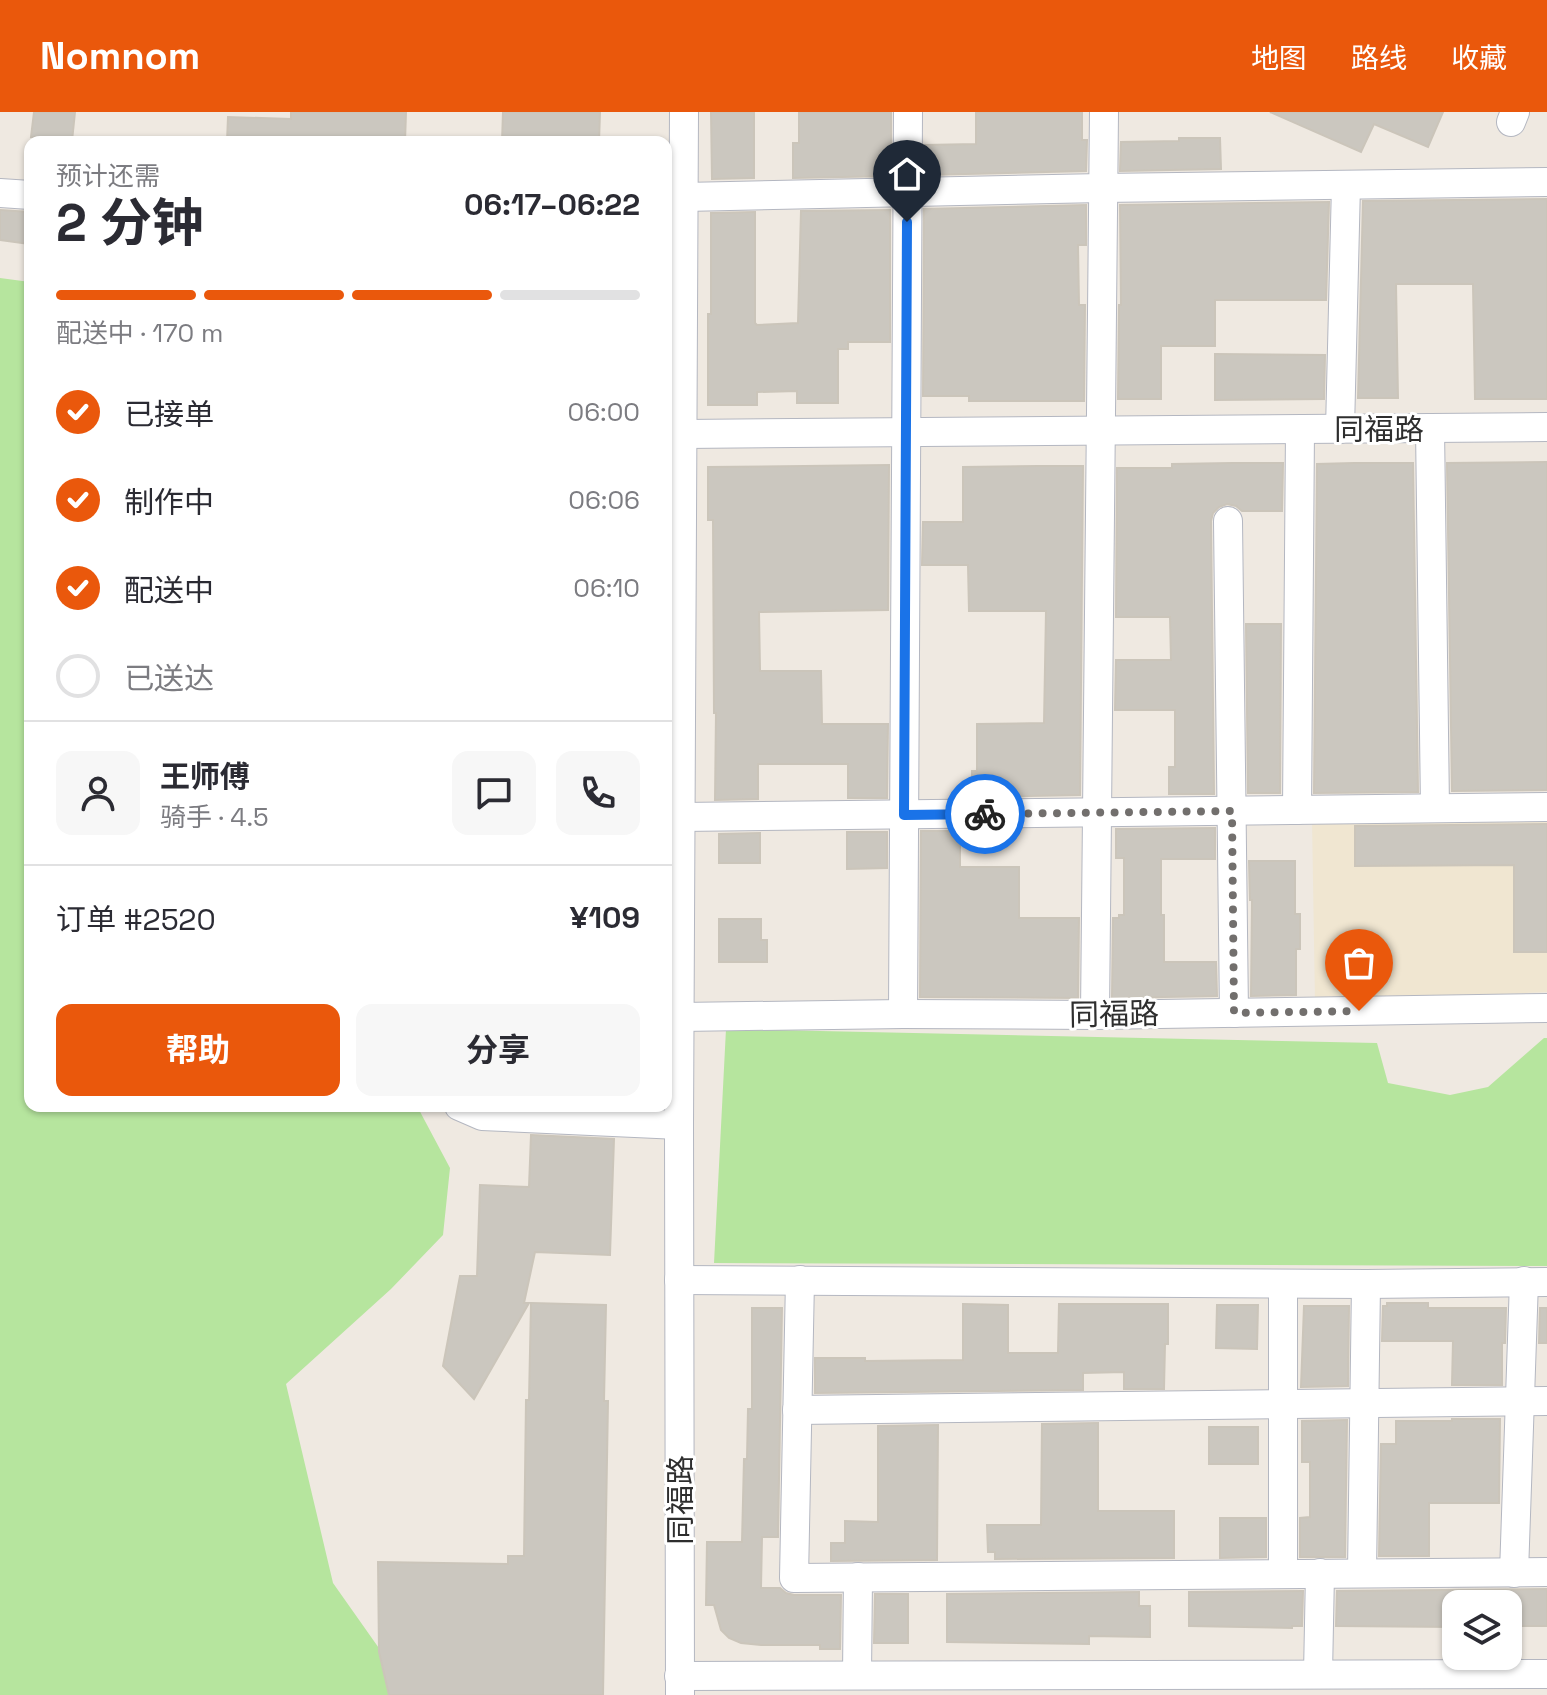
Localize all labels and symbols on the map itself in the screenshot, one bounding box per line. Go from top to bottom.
pin [873,140,941,222]
street label: 同福路 [1334,410,1424,449]
courier [945,774,1025,854]
pin [1325,929,1393,1011]
street label: 同福路 [1069,994,1159,1034]
street label: 同福路 [661,1455,700,1545]

